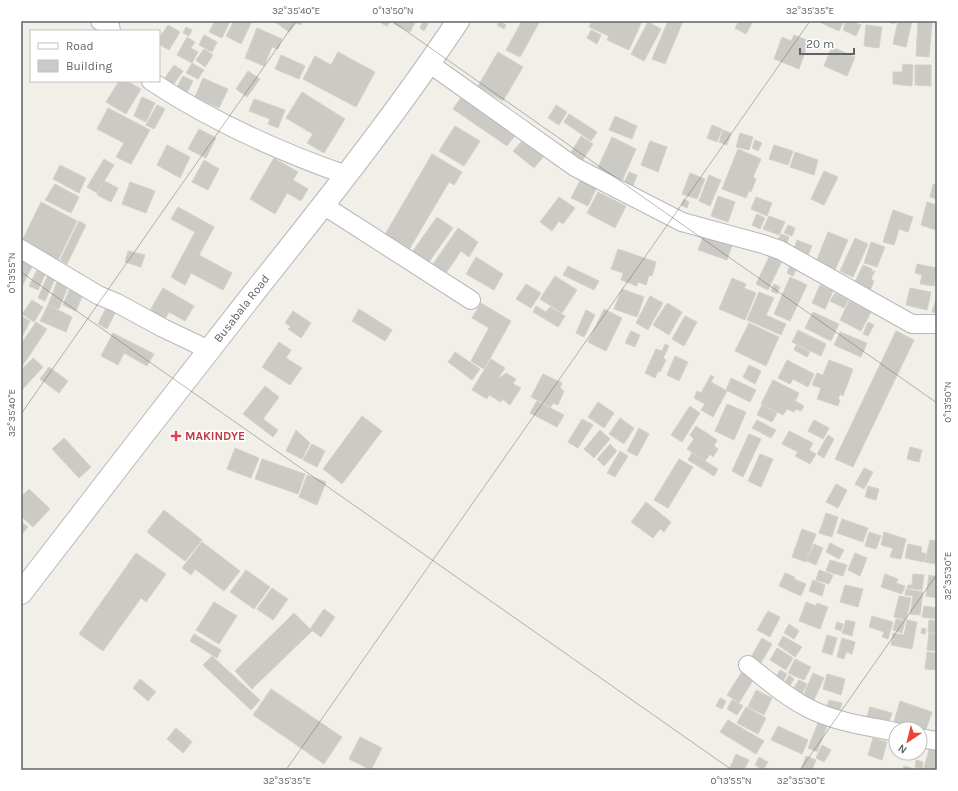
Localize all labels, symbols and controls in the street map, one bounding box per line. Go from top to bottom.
text: 32°35'40"E [272,5,320,17]
text: 0°13'50"N [372,5,414,17]
text: 32°35'35"E [786,5,834,17]
legend [30,30,160,82]
scale bar [800,30,854,56]
text: 20 m [806,37,834,51]
text: Road [66,39,94,53]
text: Building [66,59,113,73]
text: 0°13'55"N [6,252,18,294]
street label: Busabala Road [211,272,272,345]
text: 0°13'50"N [942,381,954,423]
text: 32°35'40"E [6,389,18,437]
place label: MAKINDYE [185,429,245,443]
marker: MAKINDYE [170,430,182,442]
text: 32°35'30"E [942,552,954,600]
north arrow [888,721,928,761]
text: N [896,741,910,756]
text: 32°35'35"E [263,775,311,787]
text: 0°13'55"N [710,775,752,787]
text: 32°35'30"E [777,775,825,787]

